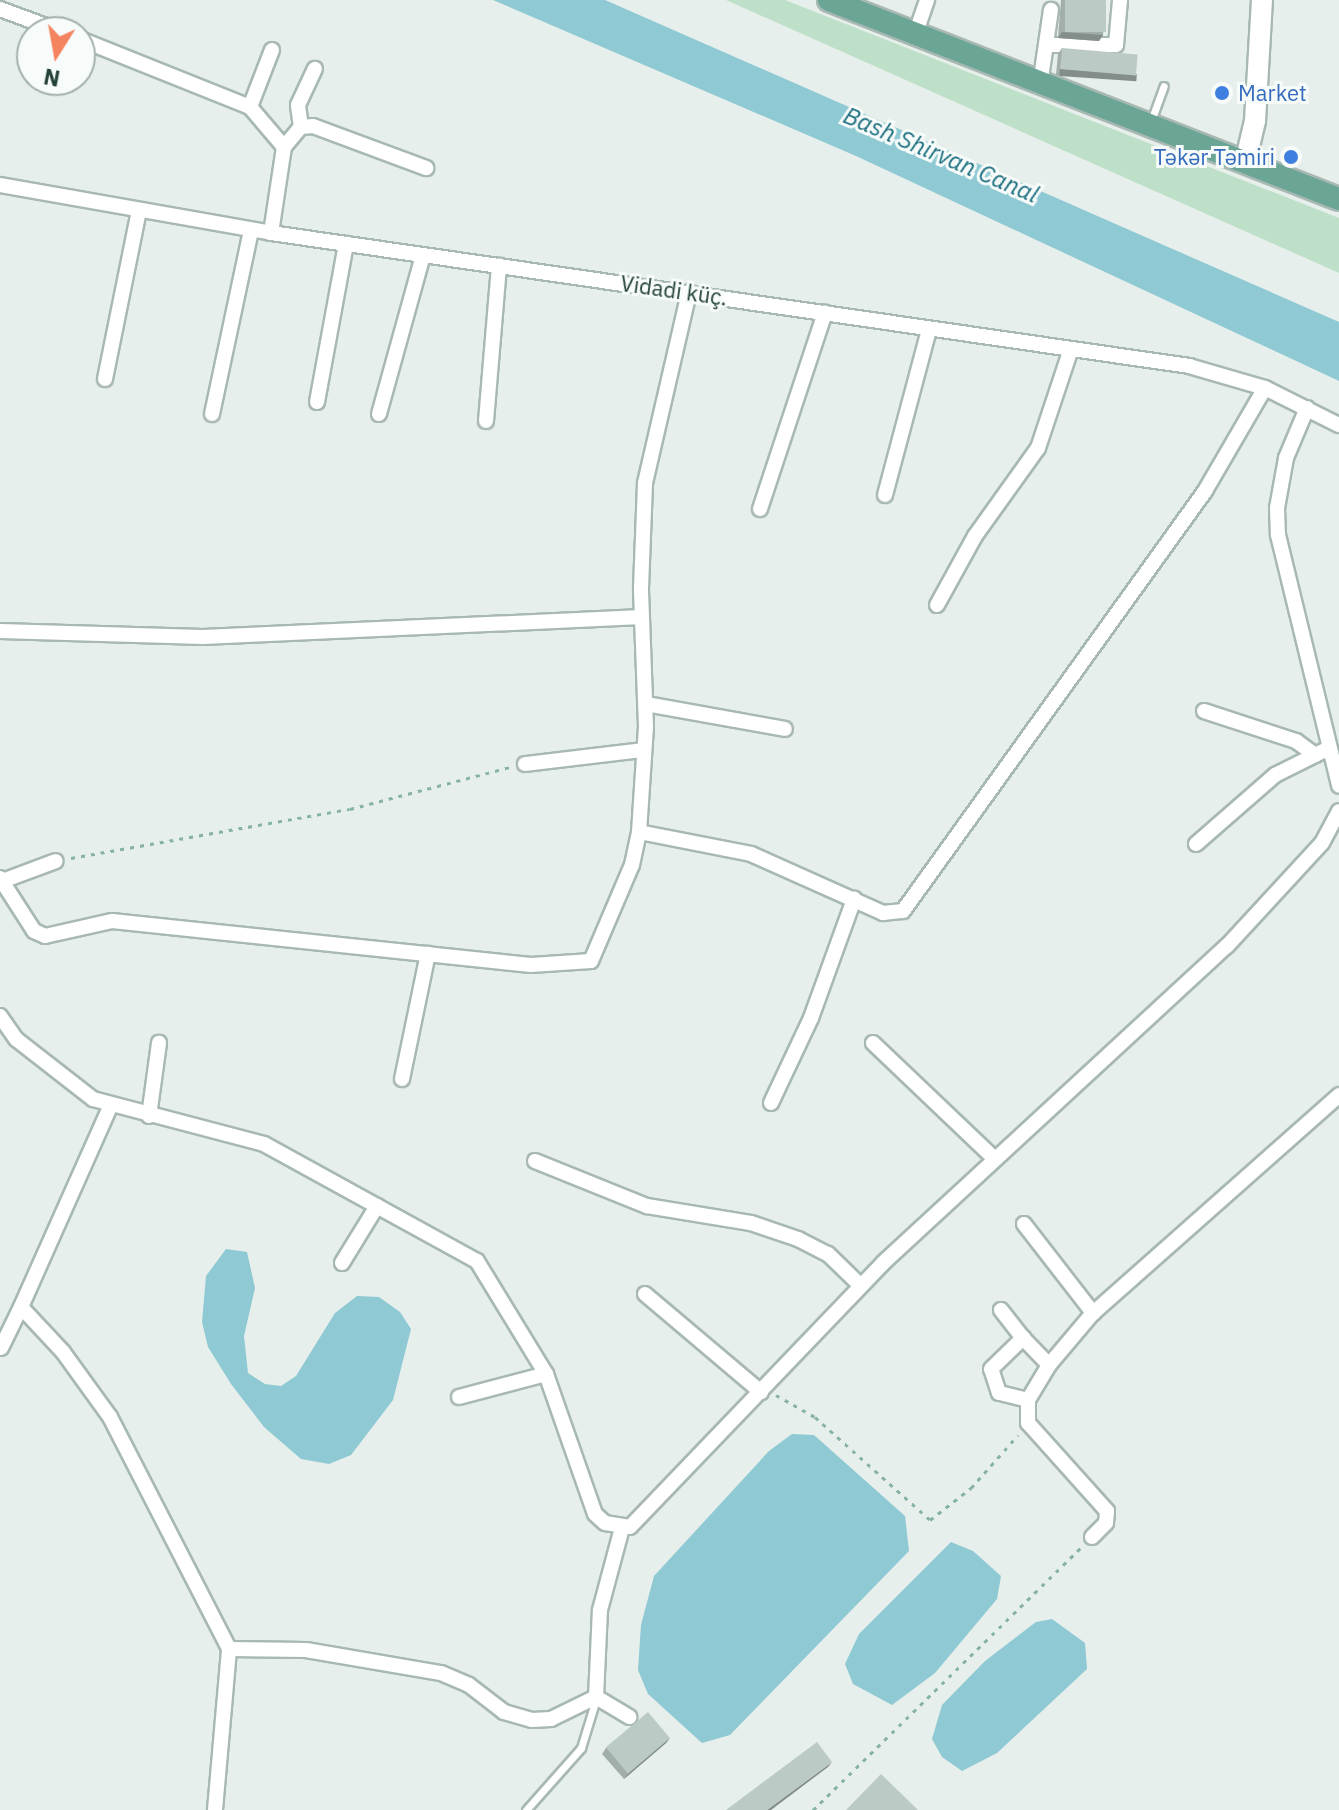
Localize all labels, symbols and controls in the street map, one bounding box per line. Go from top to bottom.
north arrow [16,16,96,96]
text: N [41,62,62,94]
place label: Market [1238,80,1307,106]
marker: Market [1213,84,1231,102]
water label: Bash Shirvan Canal [839,101,1043,209]
place label: Təkər Təmiri [1154,144,1275,170]
marker: Təkər Təmiri [1282,148,1300,166]
street label: Vidadi küç. [619,269,729,311]

